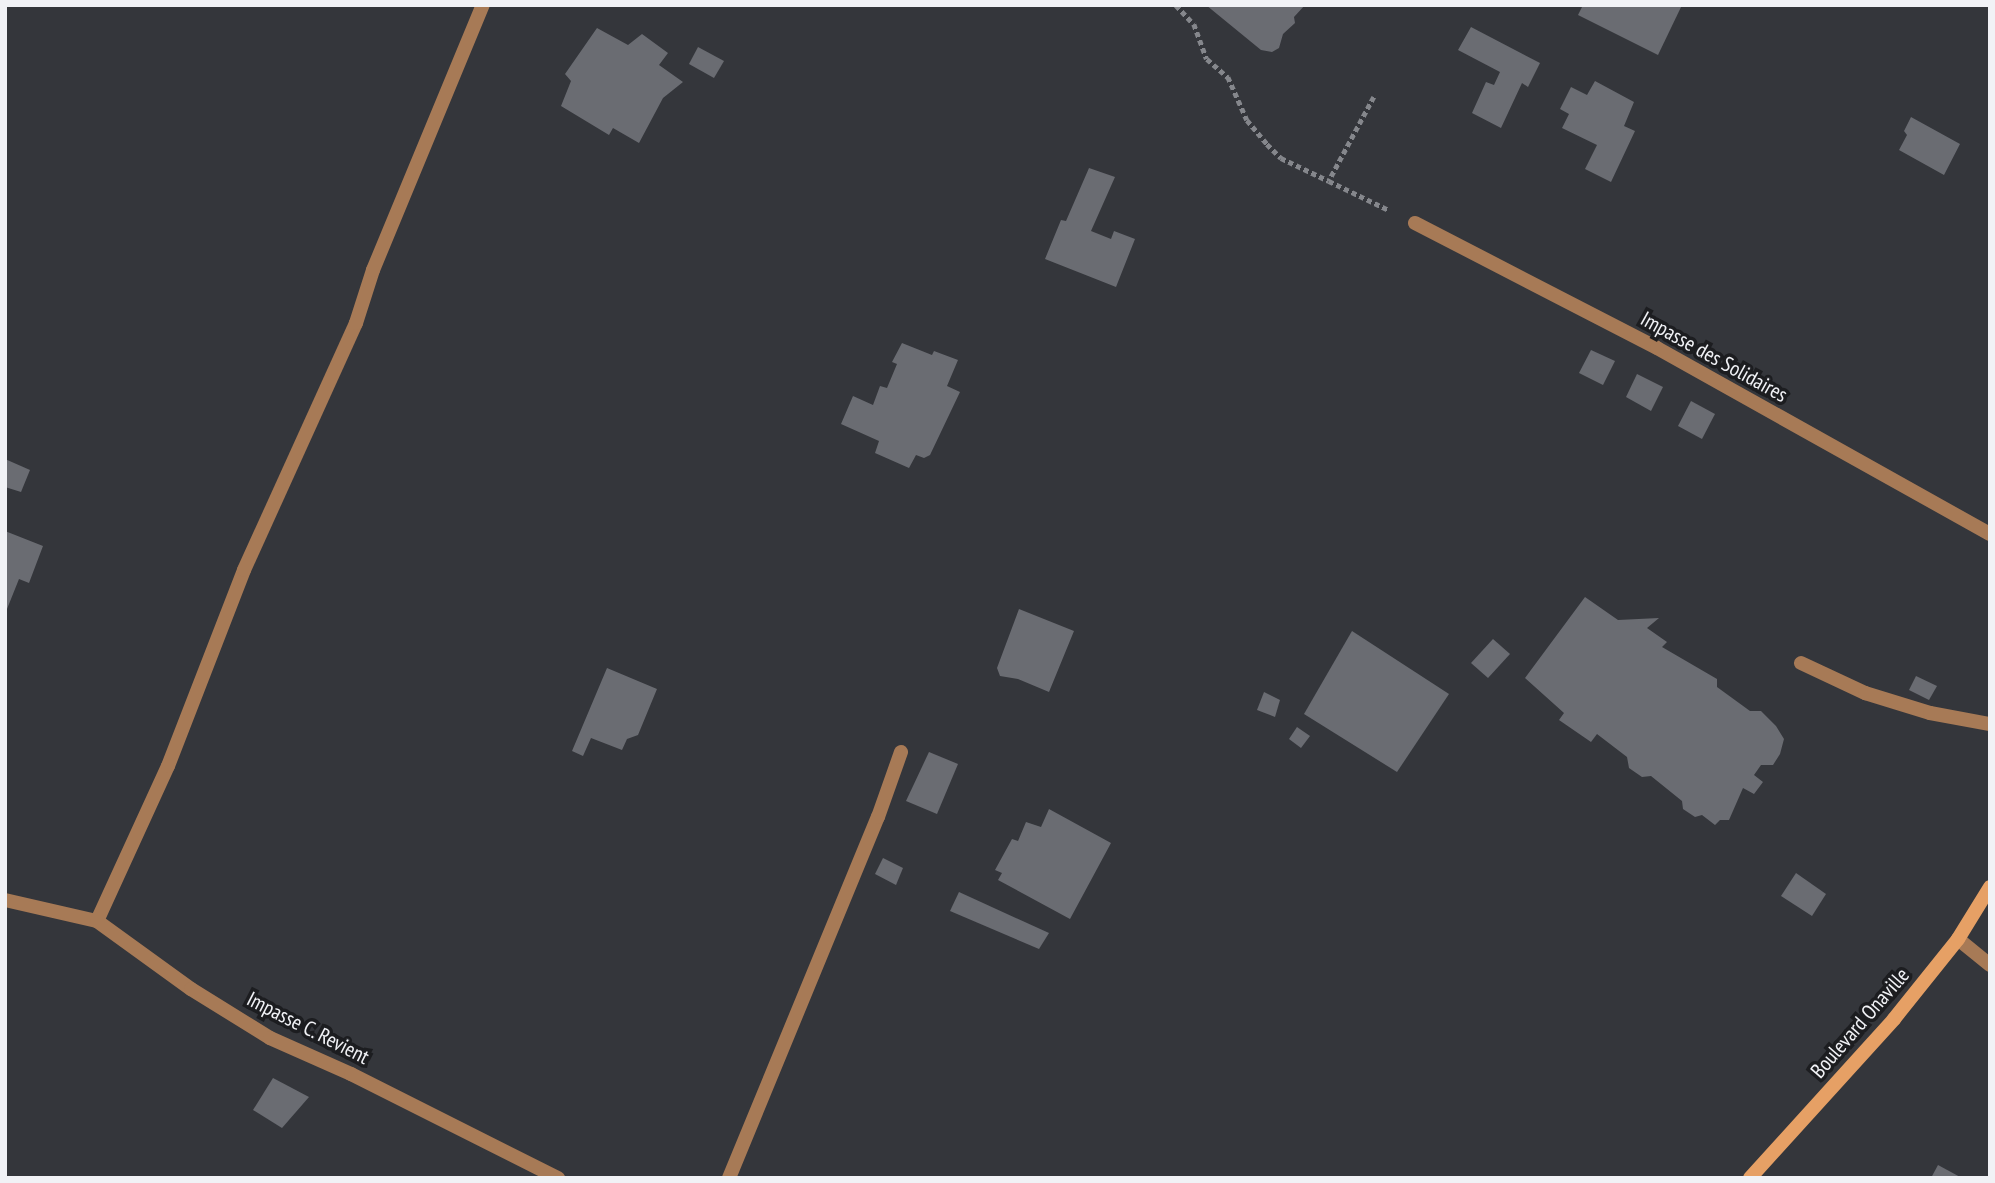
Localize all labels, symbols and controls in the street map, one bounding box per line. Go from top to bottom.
street label: Impasse des Solidaires [1636,306,1792,408]
street label: Boulevard Onaville [1805,963,1915,1083]
street label: Impasse C. Revient [242,986,374,1070]

